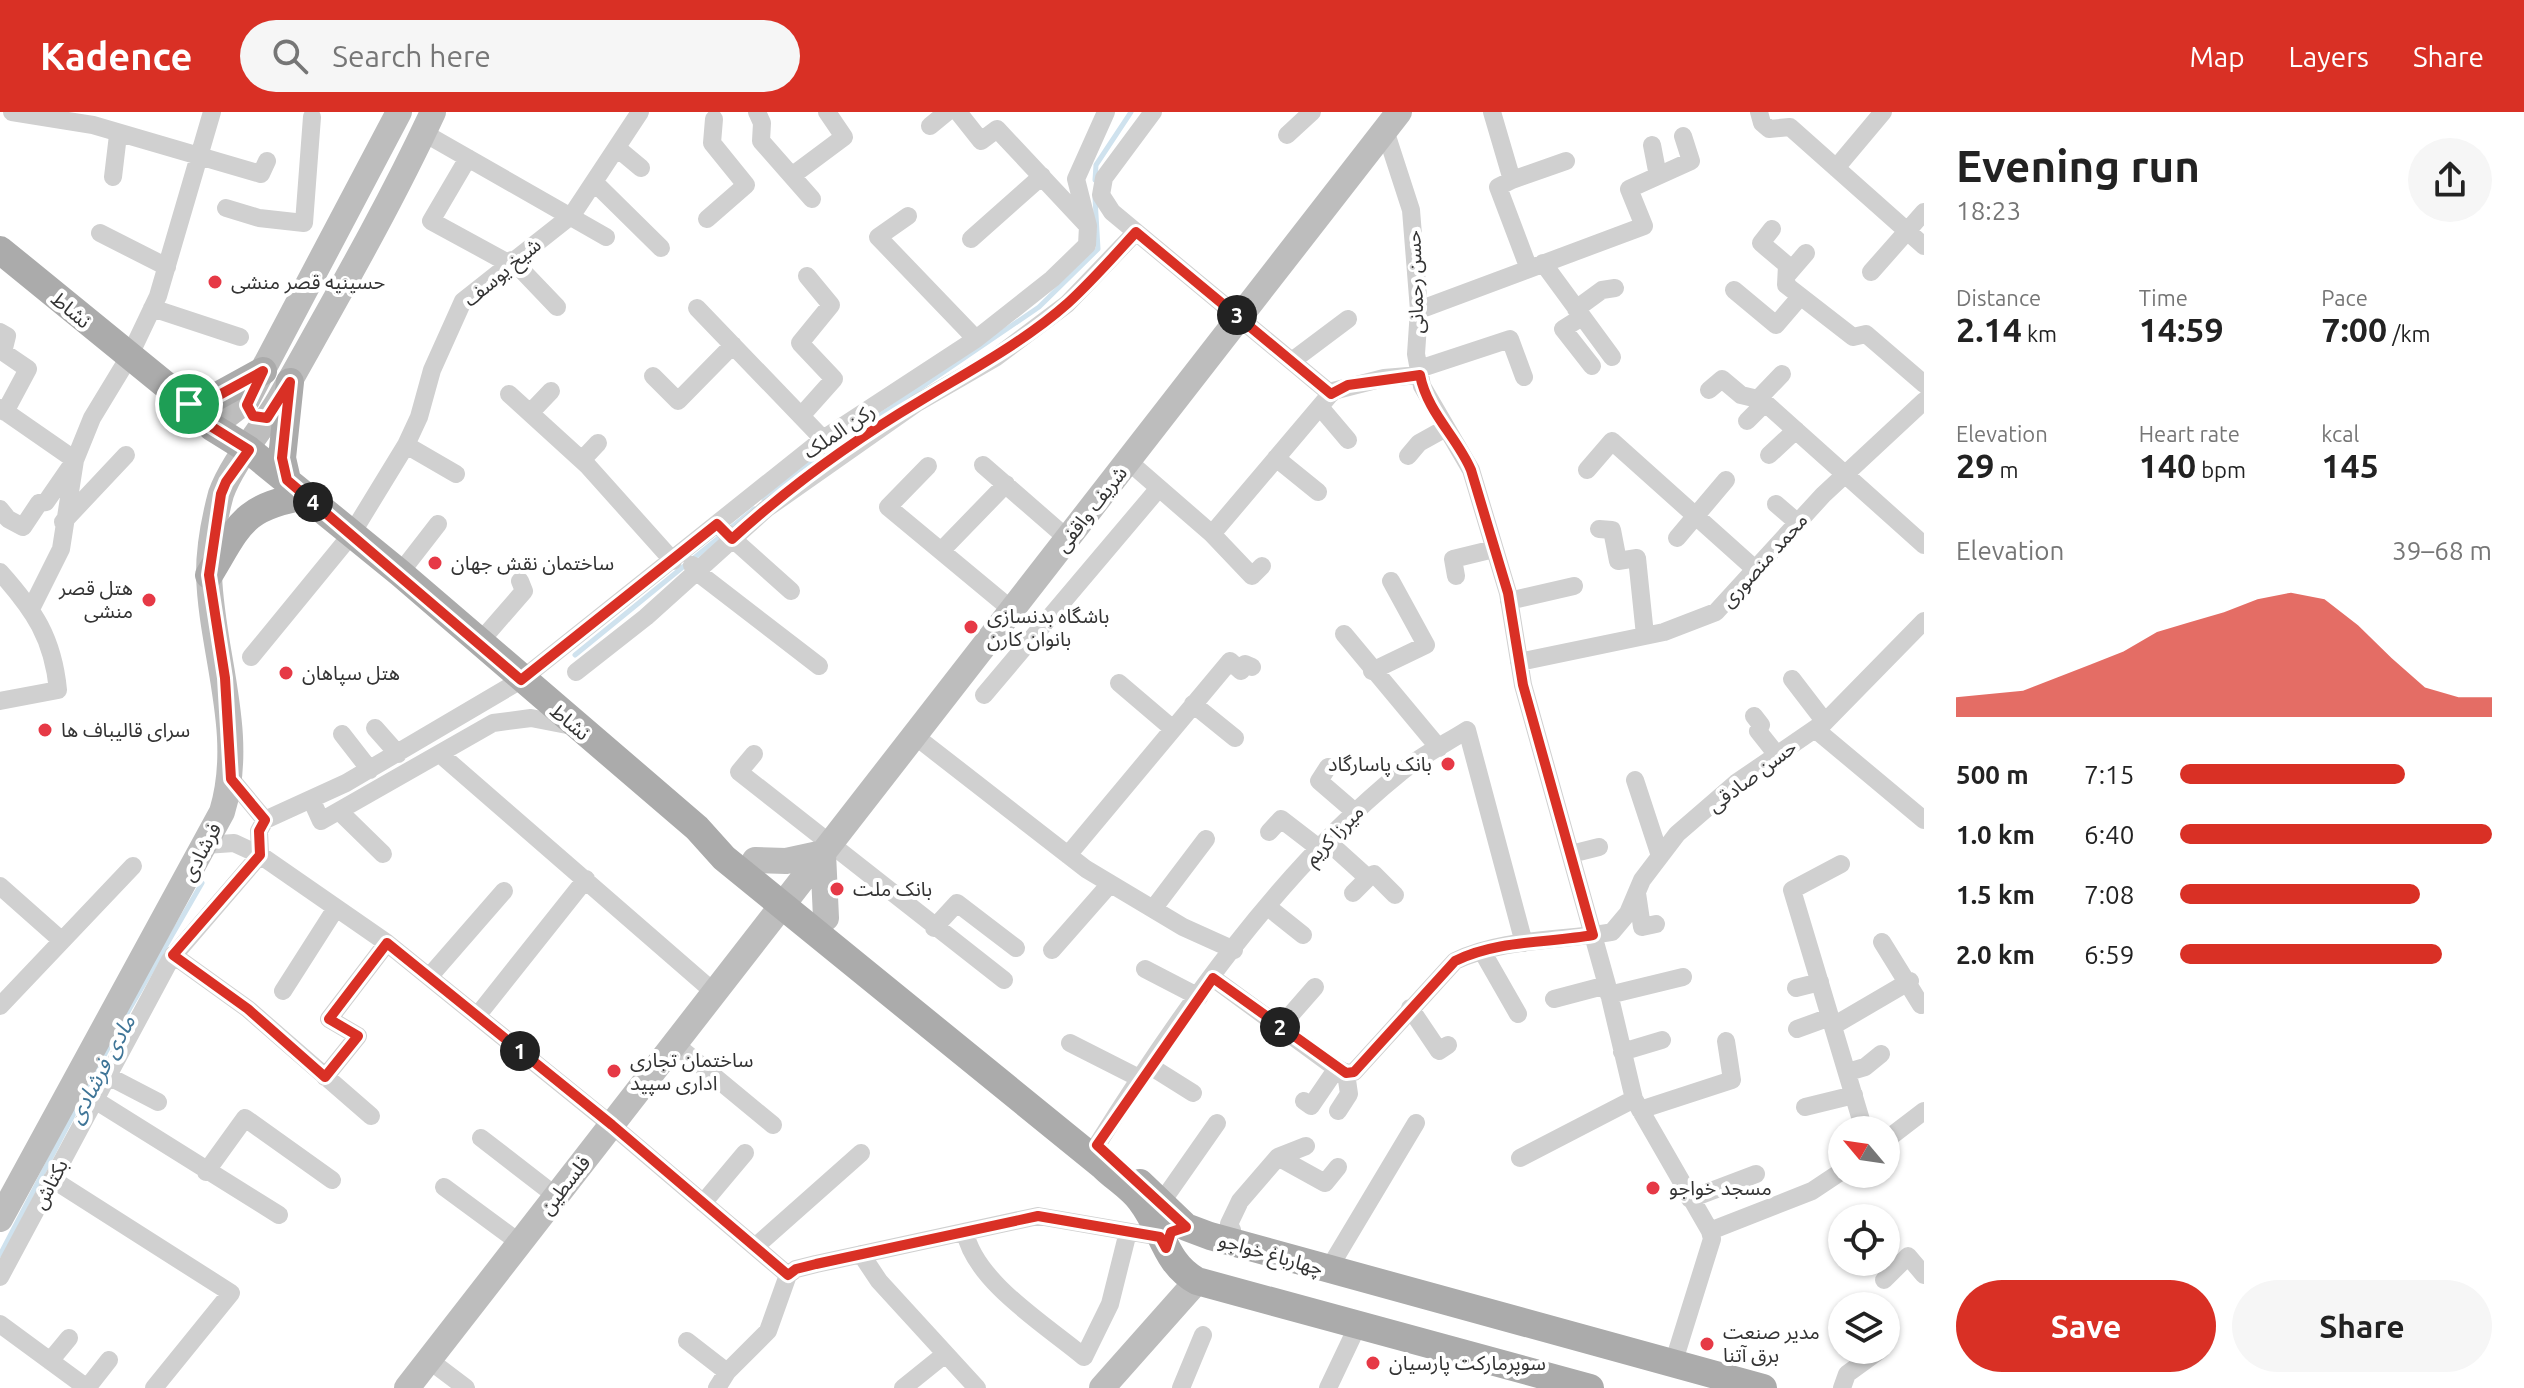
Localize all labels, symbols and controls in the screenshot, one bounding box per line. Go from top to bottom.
search box [240,20,800,92]
icon: search [268,34,312,78]
text: Kadence [40,35,192,77]
text: Search here [332,39,491,73]
text: Map [2189,41,2245,72]
text: Layers [2289,41,2369,72]
text: Share [2413,41,2484,72]
button: share [2408,138,2492,222]
text: Evening run [1956,141,2200,190]
text: 18:23 [1956,196,2021,225]
street label: حسن رحمانی [1401,230,1429,334]
street label: شیخ یوسف [458,233,548,314]
place label: حسینیه قصر منشی [231,270,385,294]
marker: حسینیه قصر منشی [206,273,224,291]
text: Distance [1956,285,2041,310]
text: Time [2139,285,2188,310]
text: Pace [2321,285,2368,310]
street label: نشاط [47,287,96,333]
pin: 3 [1217,295,1257,335]
text: 3 [1231,302,1243,327]
text: 2.14 [1956,310,2022,348]
text: 14:59 [2139,310,2224,348]
text: 7:00 [2321,310,2387,348]
text: km [2022,321,2057,346]
text: /km [2387,321,2431,346]
pin [155,370,223,438]
icon: arrive [167,382,211,426]
street label: رکن الملک [799,398,879,464]
text: Elevation [1956,421,2048,446]
text: Heart rate [2139,421,2240,446]
text: kcal [2321,421,2359,446]
text: 29 [1956,446,1994,484]
text: 140 [2139,446,2196,484]
text: 145 [2321,446,2379,484]
text: m [1994,457,2018,482]
text: bpm [2196,457,2246,482]
street label: شریف واقفی [1050,461,1132,557]
pin: 4 [293,482,333,522]
text: 4 [307,489,319,514]
street label: محمد منصوری [1715,508,1813,612]
text: Elevation [1956,536,2064,565]
text: 39–68 m [2392,536,2492,565]
place label: ساختمان نقش جهان [451,551,614,575]
marker: ساختمان نقش جهان [426,554,444,572]
place label: هتل قصر منشی [58,576,133,623]
marker: هتل قصر منشی [140,591,158,609]
place label: باشگاه بدنسازی بانوان کارن [987,604,1109,651]
marker: باشگاه بدنسازی بانوان کارن [962,618,980,636]
place label: هتل سپاهان [302,661,400,686]
marker: هتل سپاهان [277,664,295,682]
street label: نشاط [546,699,595,745]
place label: سرای قالیباف ها [61,718,190,742]
marker: سرای قالیباف ها [36,721,54,739]
street label: حسن صادقی [1703,735,1801,817]
place label: بانک پاسارگاد [1328,752,1432,777]
marker: بانک پاسارگاد [1439,755,1457,773]
text: 500 m [1956,760,2029,789]
text: 7:15 [2084,760,2134,789]
street label: میرزا کریم [1299,800,1371,872]
street label: فرشادی [176,819,226,885]
text: 1.0 km [1956,820,2035,849]
text: 6:40 [2084,820,2134,849]
place label: بانک ملت [853,877,932,900]
marker: بانک ملت [828,880,846,898]
text: 1.5 km [1956,880,2035,909]
text: 7:08 [2084,880,2134,909]
text: 2.0 km [1956,940,2035,969]
text: 6:59 [2084,940,2134,969]
pin: 2 [1260,1007,1300,1047]
water label: مادی فرشادی [62,1010,142,1128]
text: 2 [1274,1014,1286,1039]
pin: 1 [500,1031,540,1071]
text: 1 [514,1038,526,1063]
place label: ساختمان تجاری اداری سپید [630,1048,753,1096]
marker: ساختمان تجاری اداری سپید [605,1062,623,1080]
north arrow [1828,1116,1900,1188]
map controls [1828,1116,1900,1364]
street label: فلسطین [535,1151,595,1219]
street label: بکتاش [27,1155,73,1213]
place label: مسجد خواجو [1669,1176,1772,1200]
marker: مسجد خواجو [1644,1179,1662,1197]
button: locate [1828,1204,1900,1276]
street label: چهارباغ خواجو [1215,1228,1326,1283]
button: Save [1956,1280,2216,1372]
button: Share [2232,1280,2492,1372]
button: layers [1828,1292,1900,1364]
place label: مدیر صنعت برق آتنا [1723,1320,1820,1367]
marker: مدیر صنعت برق آتنا [1698,1335,1716,1353]
place label: سوپرمارکت پارسیان [1389,1351,1546,1376]
marker: سوپرمارکت پارسیان [1364,1354,1382,1372]

